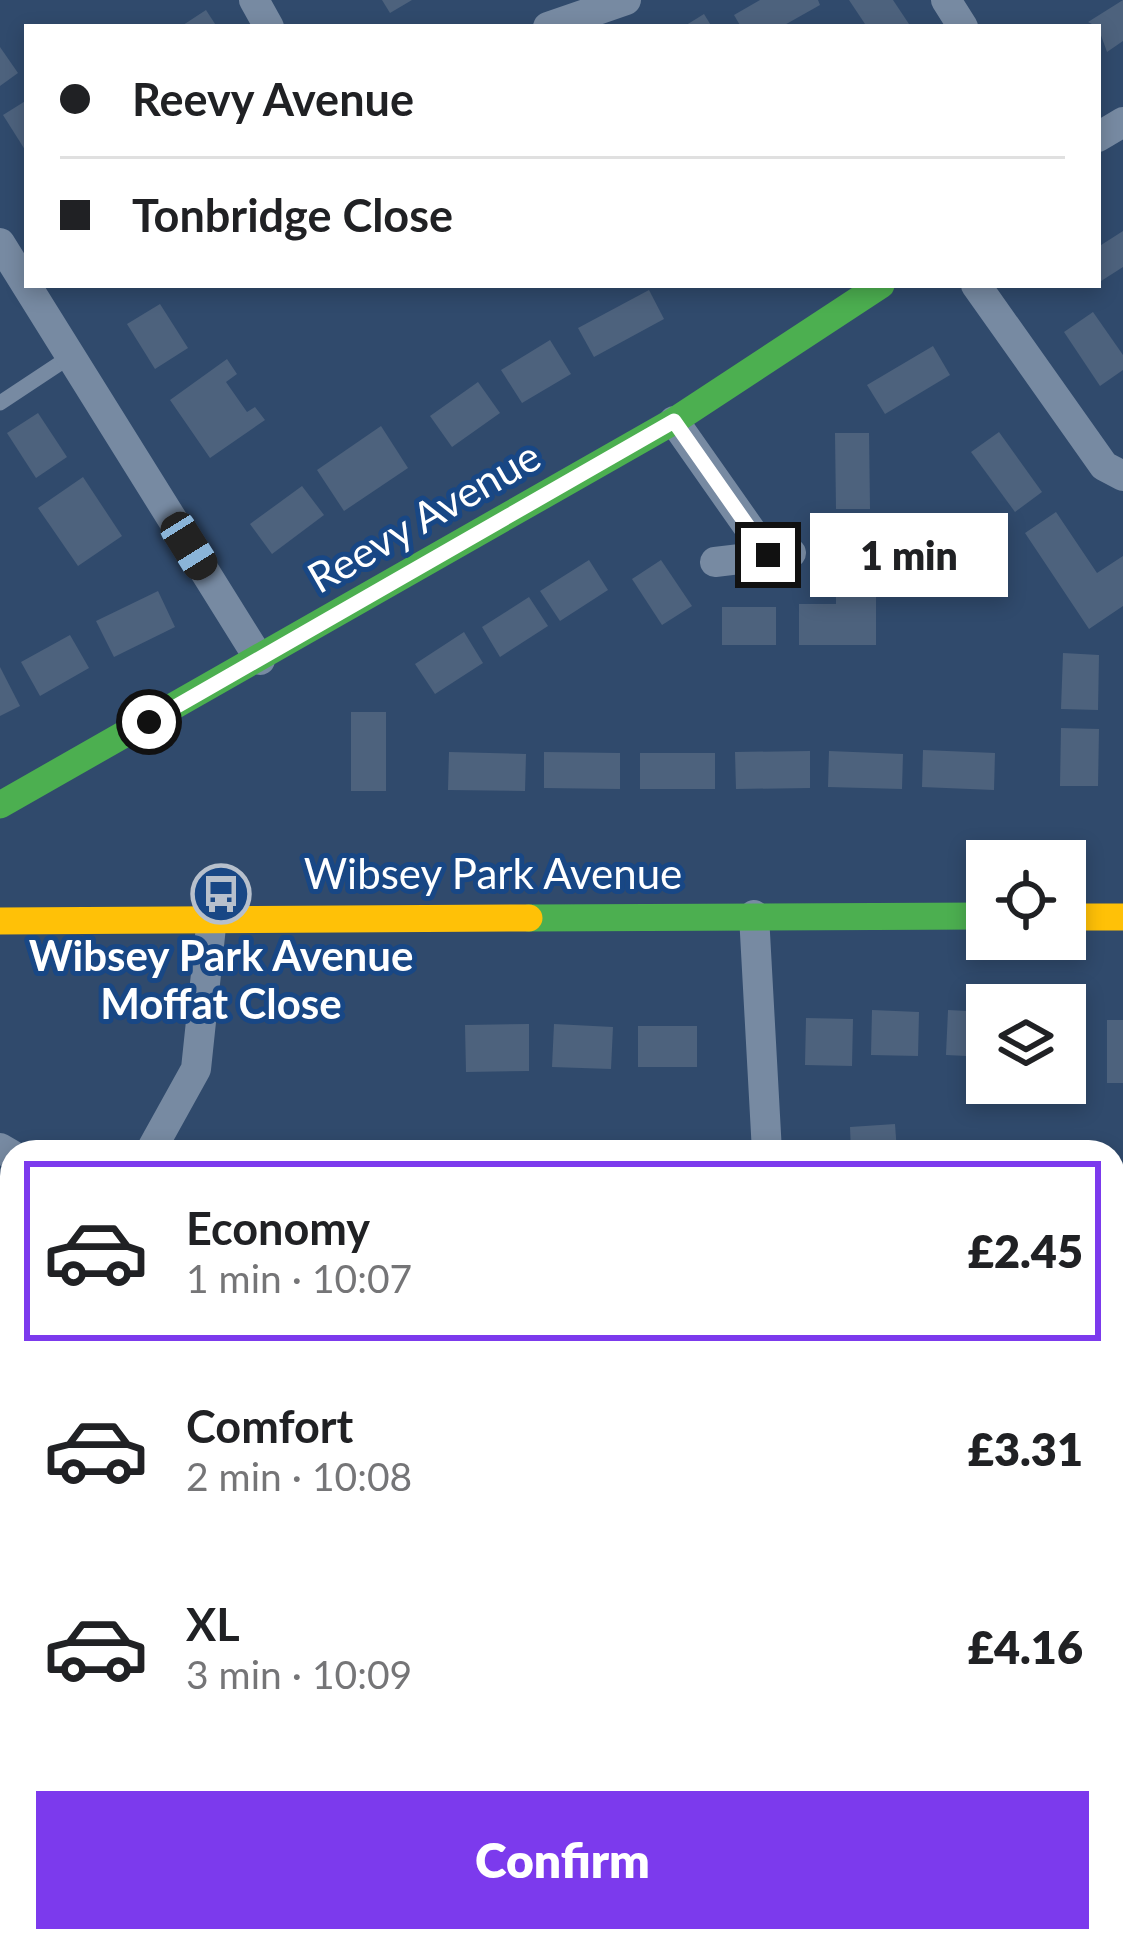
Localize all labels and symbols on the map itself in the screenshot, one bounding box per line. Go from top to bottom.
street label: Reevy Avenue [299,430,548,603]
car [155,506,223,586]
callout: 1 min [810,513,1008,597]
route end [741,528,795,582]
route start [122,695,176,749]
street label: Wibsey Park Avenue [304,848,682,898]
bus stop icon: Wibsey Park Avenue Moffat Close [190,863,252,925]
place label: Wibsey Park Avenue Moffat Close [29,930,413,1028]

